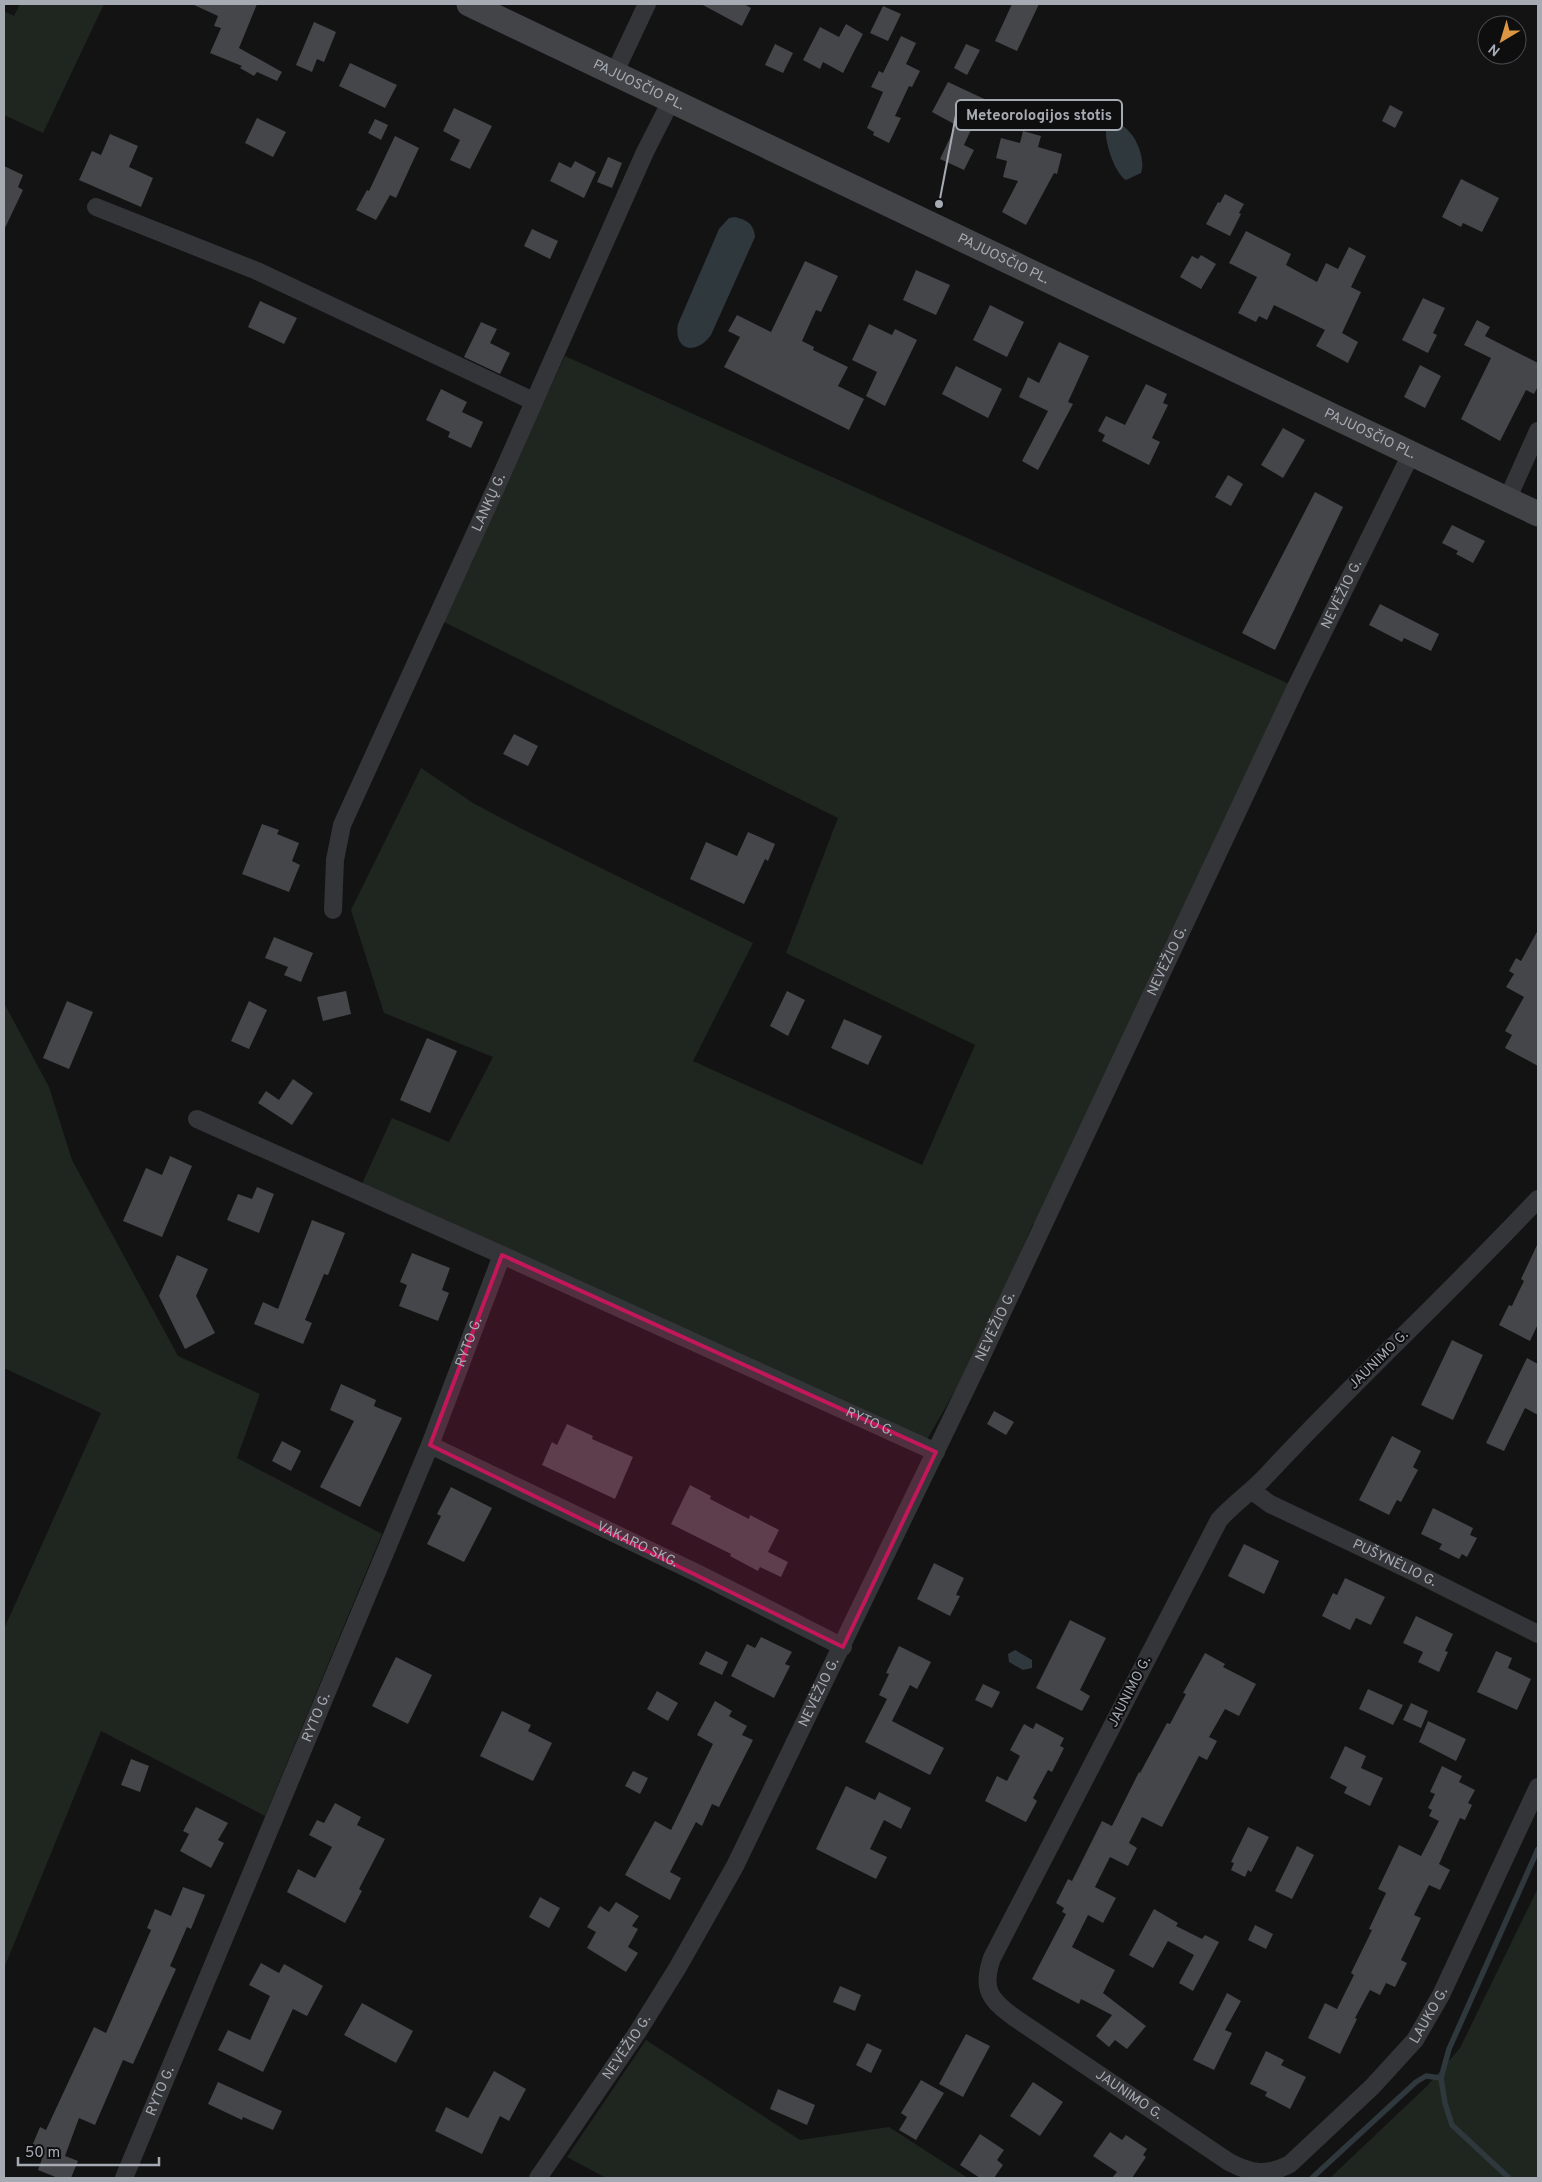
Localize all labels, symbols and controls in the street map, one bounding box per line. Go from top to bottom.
north arrow [1477,15,1527,65]
text: N [1486,39,1504,59]
street label: PAJUOSČIO PL. [590,56,687,114]
callout: Meteorologijos stotis [956,100,1122,130]
text: Meteorologijos stotis [966,107,1112,126]
street label: PAJUOSČIO PL. [955,230,1052,288]
street label: PAJUOSČIO PL. [1321,405,1418,463]
street label: LANKŲ G. [468,471,509,534]
street label: NEVĖŽIO G. [1317,557,1366,632]
street label: NEVĖŽIO G. [1144,924,1191,999]
street label: NEVĖŽIO G. [972,1289,1019,1364]
street label: RYTO G. [452,1315,486,1370]
street label: JAUNIMO G. [1346,1327,1412,1393]
street label: RYTO G. [843,1404,897,1440]
street label: VAKARO SKG. [594,1518,681,1571]
street label: PUŠYNĖLIO G. [1350,1536,1439,1590]
street label: JAUNIMO G. [1105,1654,1155,1730]
street label: NEVĖŽIO G. [795,1655,843,1730]
street label: RYTO G. [298,1690,334,1745]
street label: LAUKO G. [1406,1985,1452,2047]
street label: NEVĖŽIO G. [599,2012,655,2083]
street label: RYTO G. [142,2064,178,2118]
street label: JAUNIMO G. [1092,2066,1166,2123]
scale bar [18,2134,159,2166]
text: 50 m [25,2144,60,2163]

